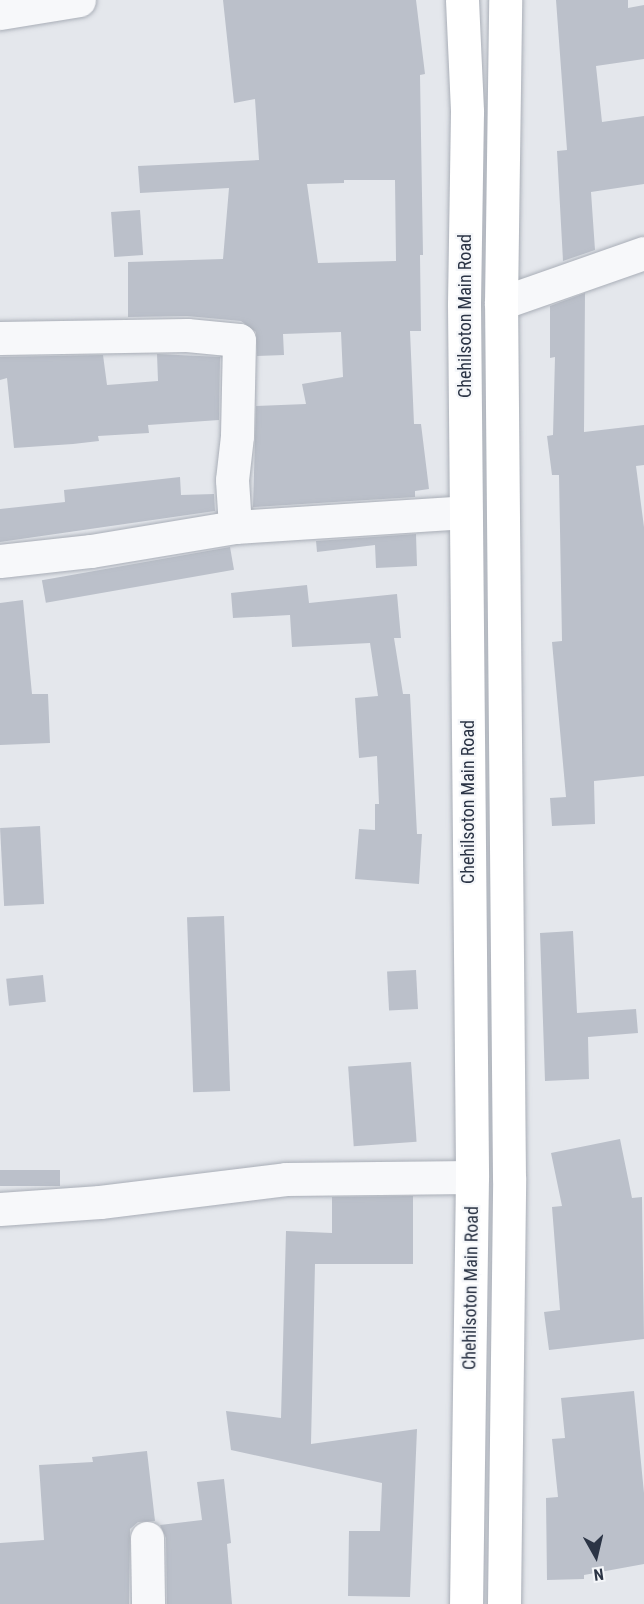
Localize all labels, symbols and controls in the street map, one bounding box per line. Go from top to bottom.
street label: Chehilsoton Main Road [454,234,476,398]
street label: Chehilsoton Main Road [457,720,479,884]
street label: Chehilsoton Main Road [459,1206,483,1370]
north arrow [566,1526,626,1586]
text: N [592,1564,605,1584]

